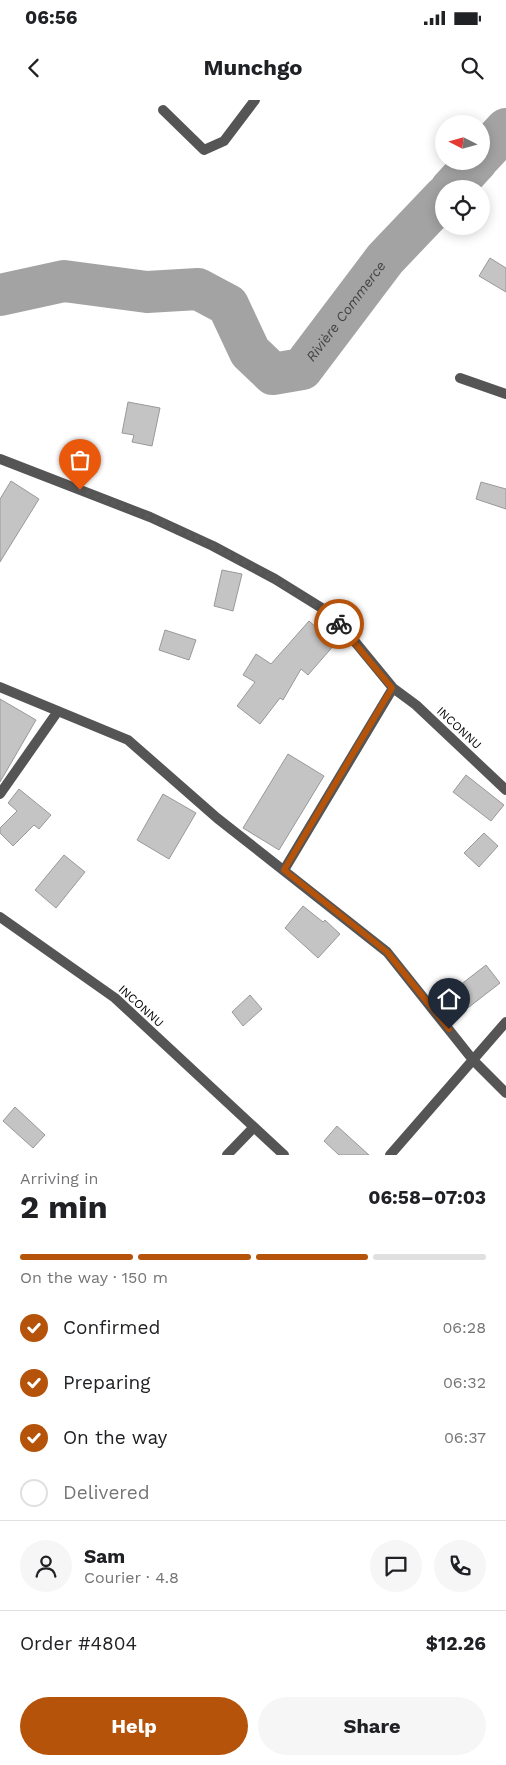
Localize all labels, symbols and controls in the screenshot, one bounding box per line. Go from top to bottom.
text: 06:56 [25,6,77,29]
icon: back [20,54,48,82]
icon: search [458,54,486,82]
text: Munchgo [204,55,302,80]
north arrow [435,115,490,170]
map controls [435,115,490,235]
button: locate [435,180,490,235]
water label: Rivière Commerce [303,258,389,364]
pin [59,439,101,490]
icon: bag [66,446,94,474]
courier [314,599,364,649]
icon: bike [325,610,353,638]
street label: INCONNU [434,704,484,752]
pin [428,978,470,1029]
street label: INCONNU [116,982,166,1030]
icon: home [435,985,463,1013]
text: Arriving in [20,1169,98,1188]
text: 06:58–07:03 [368,1186,486,1209]
text: 2 min [20,1188,108,1226]
text: On the way · 150 m [20,1268,168,1287]
icon: check [20,1314,48,1342]
text: Confirmed [63,1316,160,1339]
text: 06:28 [442,1318,486,1337]
icon: check [20,1369,48,1397]
text: Preparing [63,1371,150,1394]
text: 06:32 [443,1373,486,1392]
icon: check [20,1424,48,1452]
text: On the way [63,1426,167,1449]
text: 06:37 [444,1428,486,1447]
text: Delivered [63,1481,150,1504]
button: person [20,1540,72,1592]
button: chat [370,1540,422,1592]
button: phone [434,1540,486,1592]
text: Sam [84,1545,125,1568]
text: Courier · 4.8 [84,1568,179,1587]
text: Order #4804 [20,1632,137,1655]
text: $12.26 [426,1632,486,1655]
button: Help [20,1697,248,1755]
button: Share [258,1697,486,1755]

